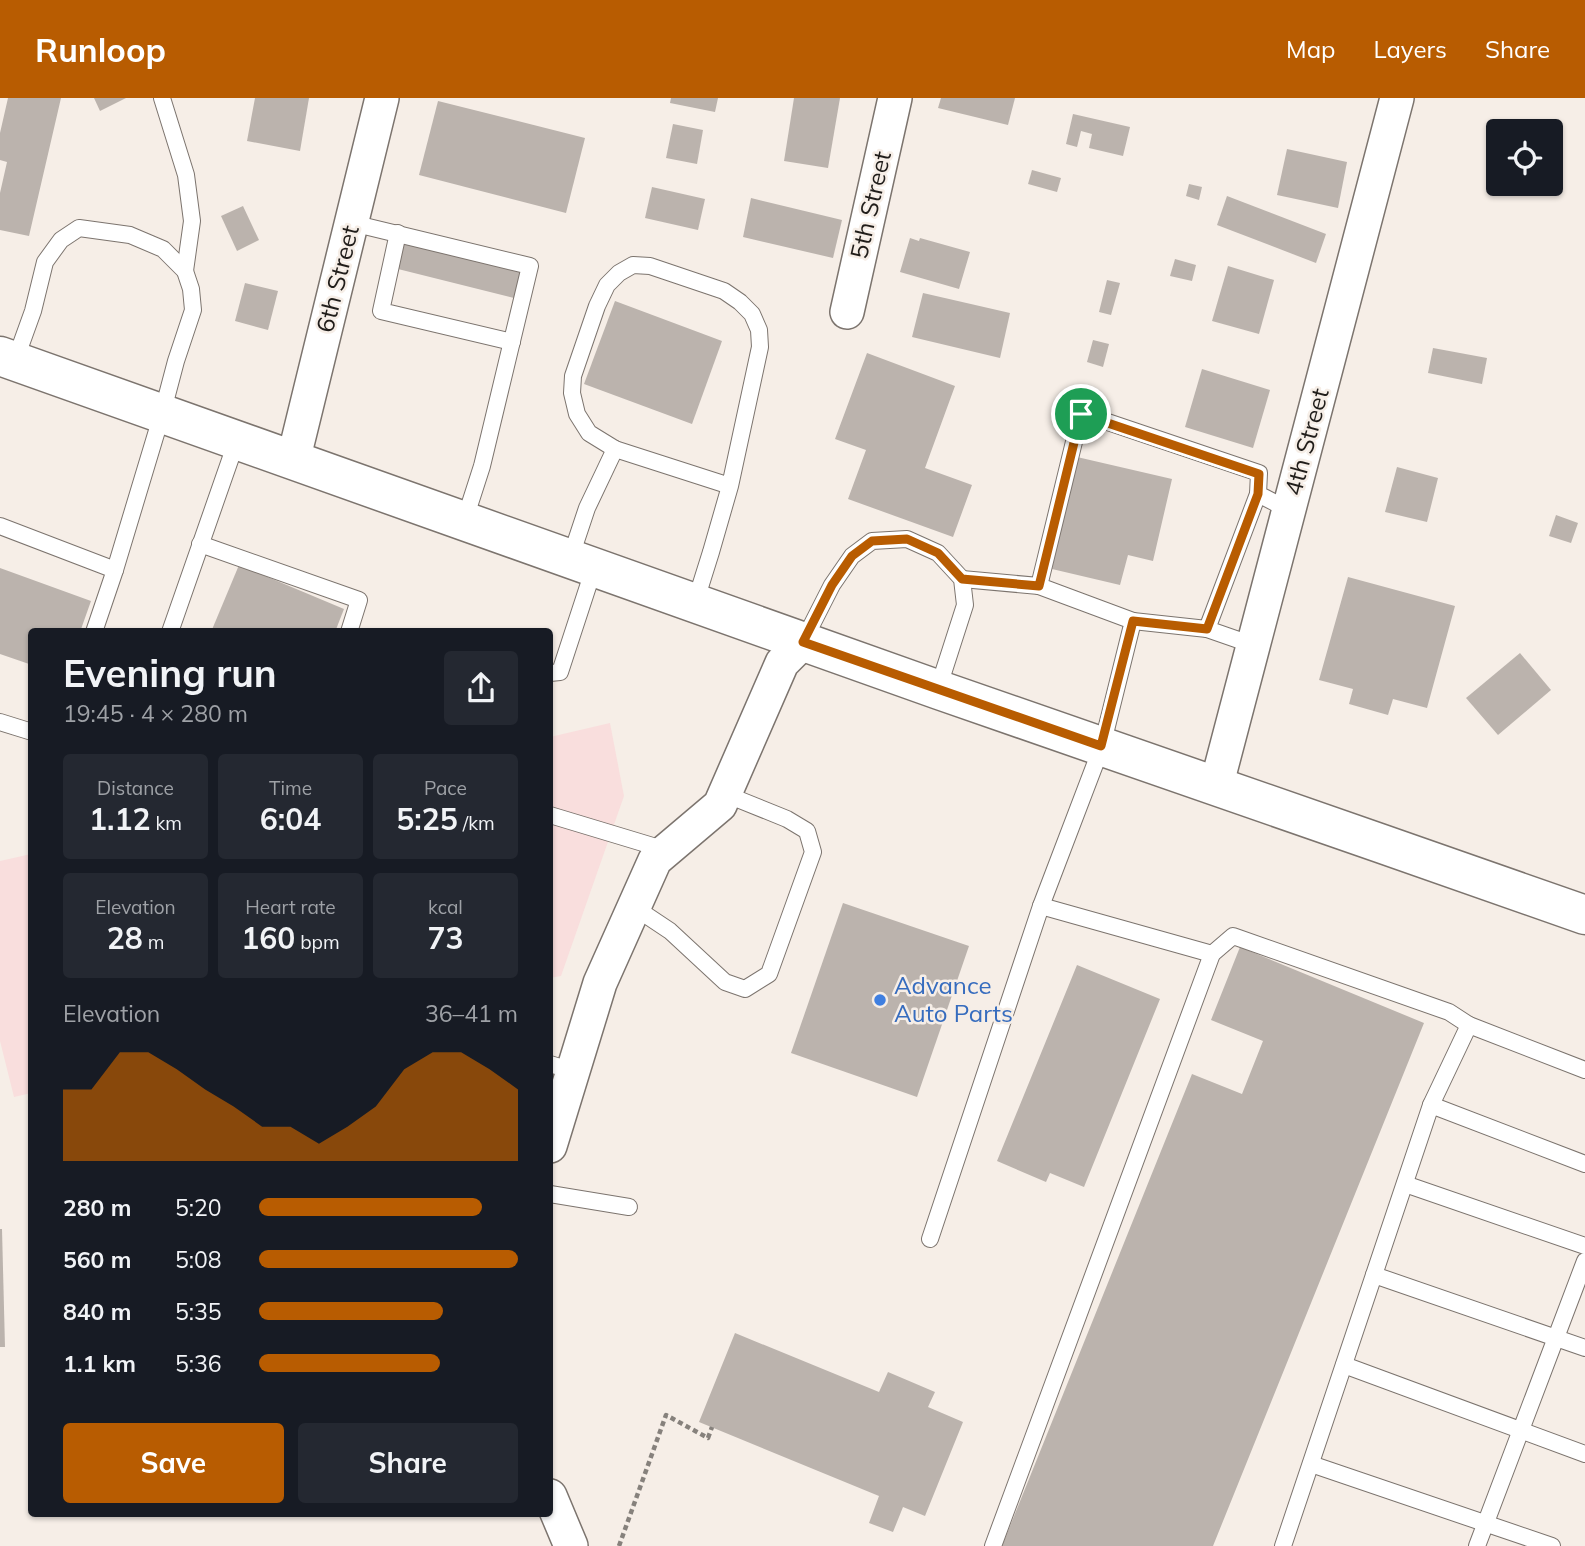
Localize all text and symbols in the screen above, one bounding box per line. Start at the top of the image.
text: Runloop [35,29,166,70]
text: Map [1286,34,1335,64]
text: Layers [1373,34,1447,64]
text: Share [1485,34,1550,64]
map controls [1486,119,1563,196]
button: locate [1486,119,1563,196]
street label: 5th Street [843,148,897,261]
street label: 6th Street [309,222,365,336]
pin [1051,384,1111,444]
street label: 4th Street [1277,385,1335,499]
icon: arrive [1062,395,1100,433]
text: Evening run [63,649,277,697]
button: share [444,651,518,725]
text: 19:45 · 4 × 280 m [63,699,248,728]
text: Distance [97,776,174,800]
text: Time [269,776,312,800]
text: Pace [424,776,467,800]
text: 1.12 [89,800,151,838]
text: 6:04 [260,800,321,838]
text: 5:25 [396,800,458,838]
text: km [151,811,182,835]
text: /km [458,811,495,835]
text: Elevation [95,895,176,919]
text: Heart rate [245,895,336,919]
text: kcal [428,895,463,919]
text: 28 [107,919,143,957]
text: 160 [241,919,295,957]
text: 73 [428,919,464,957]
text: m [143,930,164,954]
text: bpm [295,930,340,954]
place label: Advance Auto Parts [894,970,1013,1028]
marker: Advance Auto Parts [872,992,888,1008]
text: Elevation [63,999,160,1028]
text: 36–41 m [425,999,518,1028]
text: 280 m [63,1193,131,1222]
text: 5:20 [175,1193,222,1222]
text: 560 m [63,1245,131,1274]
text: 5:08 [175,1245,222,1274]
text: 840 m [63,1297,131,1326]
text: 5:35 [175,1297,222,1326]
text: 1.1 km [63,1349,136,1378]
text: 5:36 [175,1349,222,1378]
button: Save [63,1423,284,1503]
button: Share [298,1423,518,1503]

